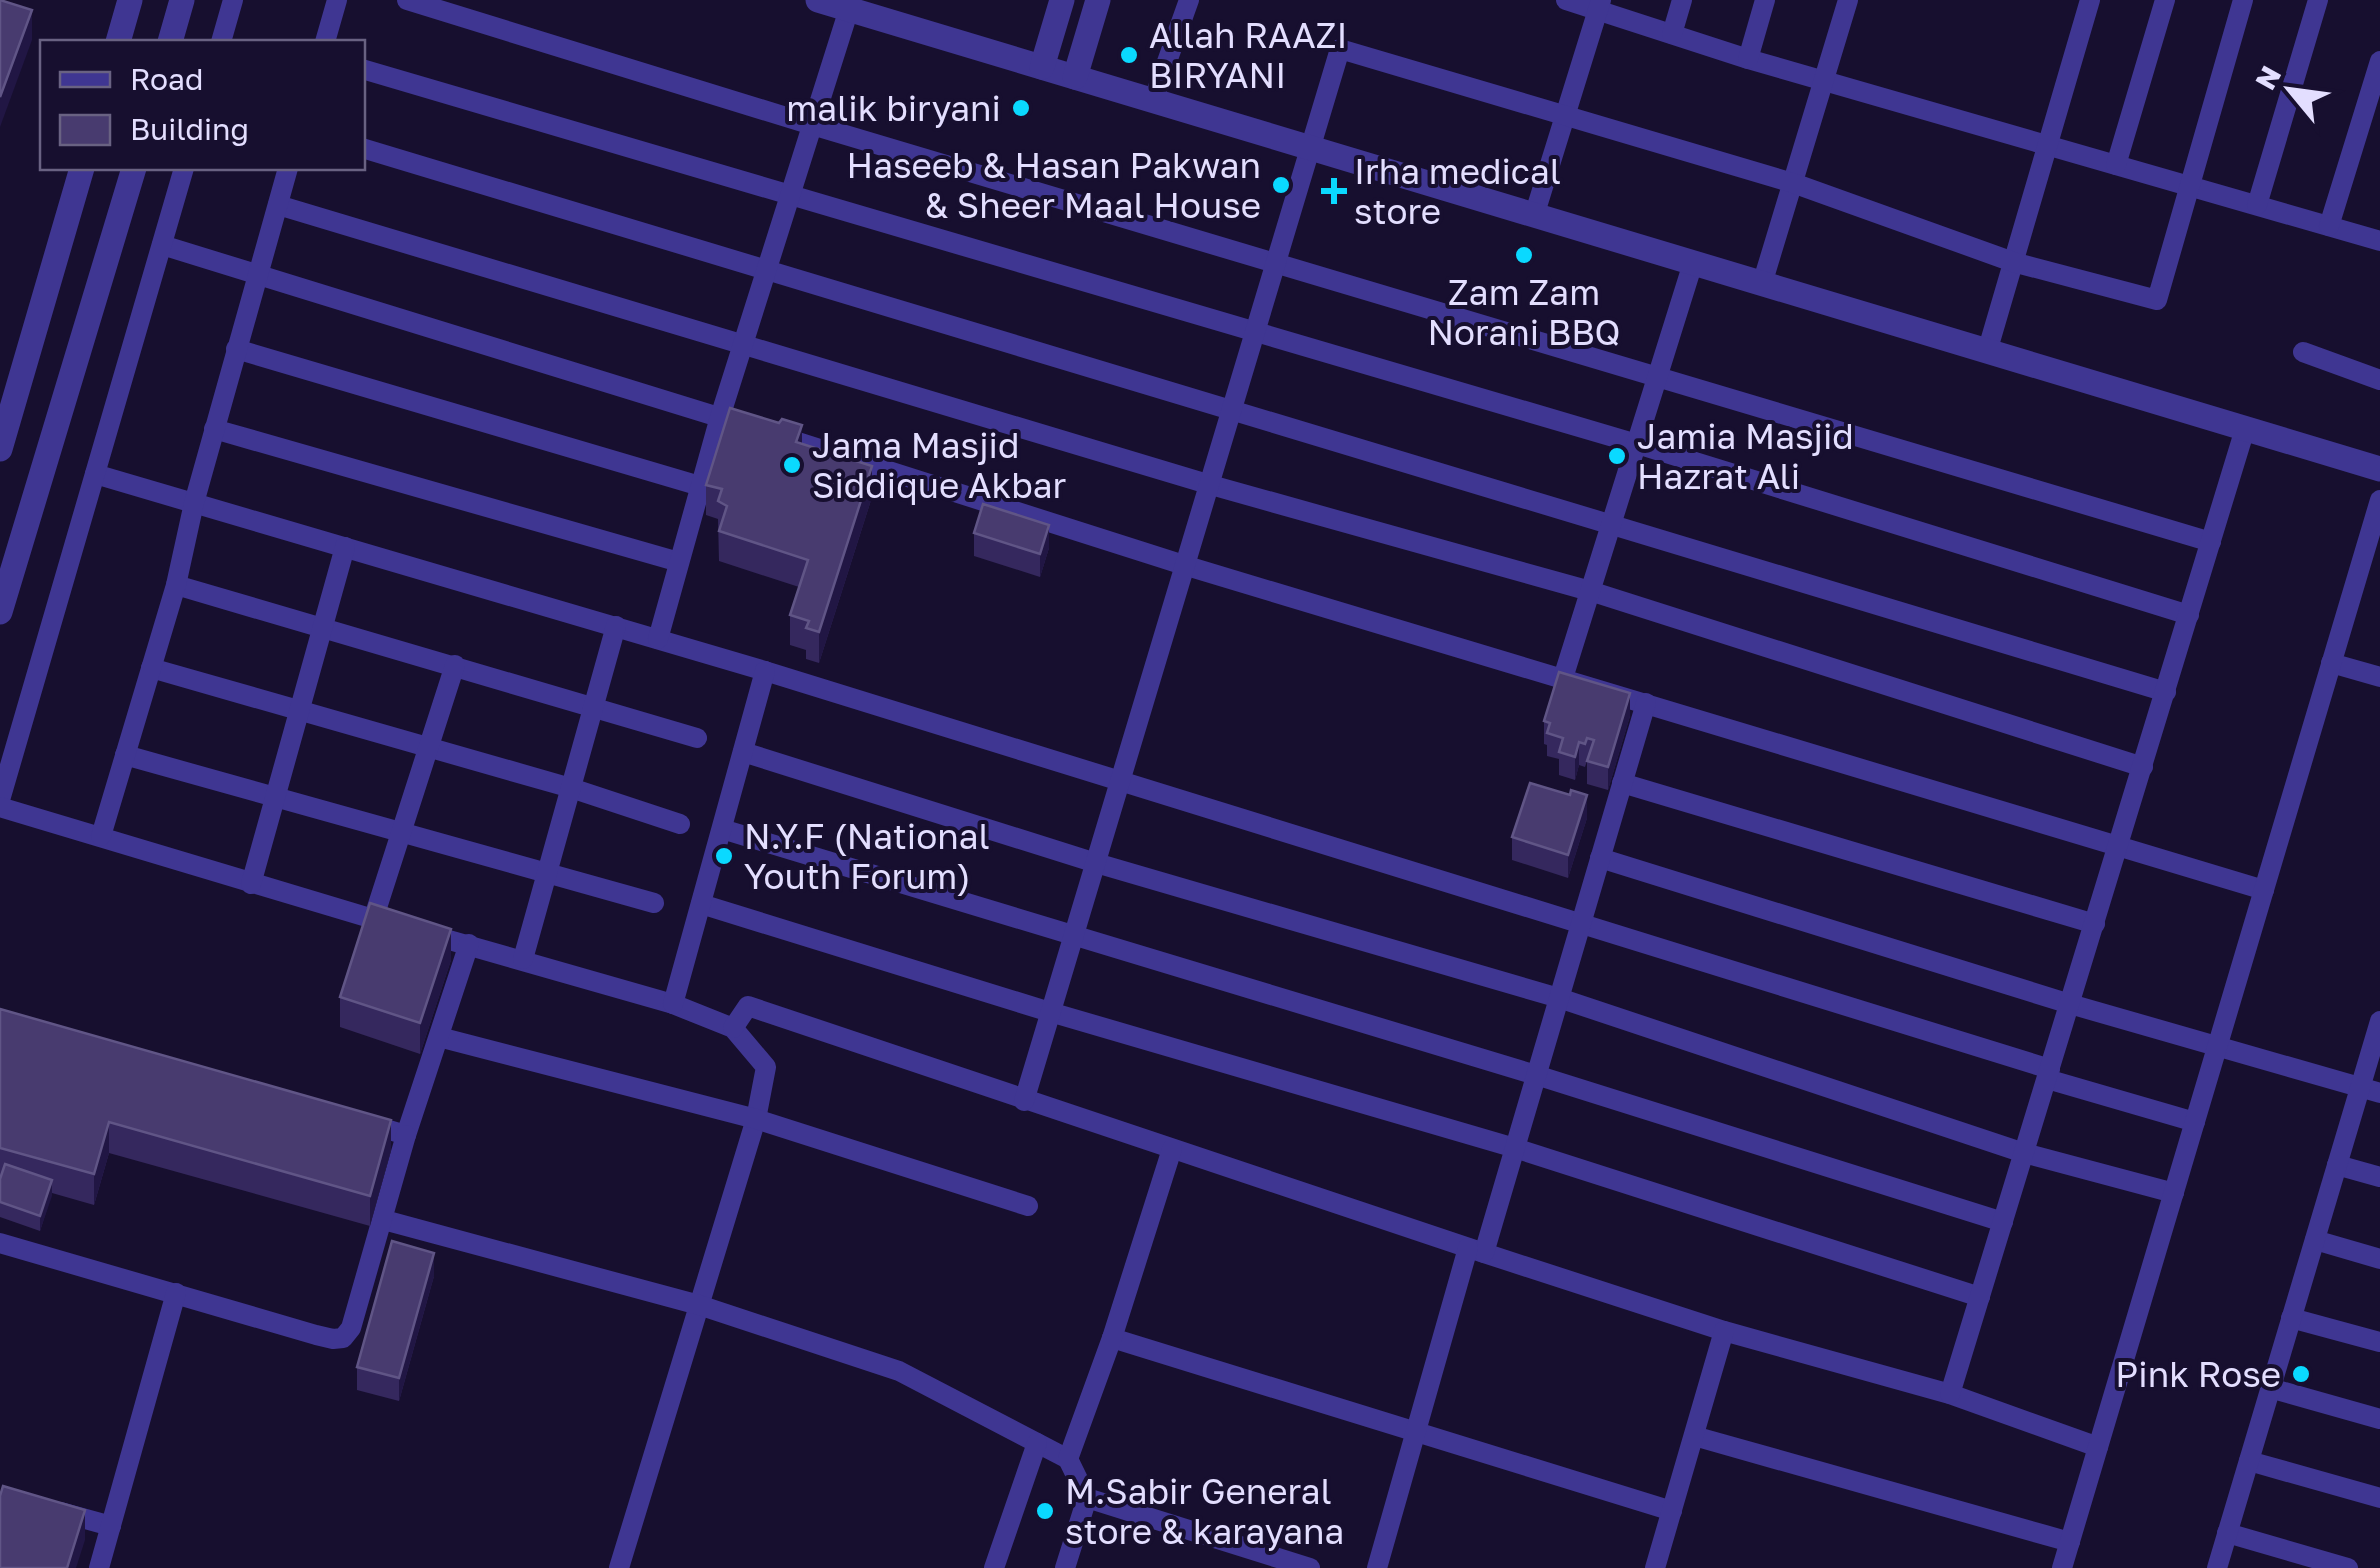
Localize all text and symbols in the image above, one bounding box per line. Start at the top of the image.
place label: Allah RAAZI BIRYANI [1149,14,1348,96]
legend [40,40,365,170]
north arrow [2240,40,2340,140]
marker: Allah RAAZI BIRYANI [1118,44,1140,66]
text: N [2248,60,2287,95]
text: Road [130,61,204,97]
place label: malik biryani [786,87,1001,129]
marker: malik biryani [1010,97,1032,119]
text: Building [130,111,249,147]
place label: Haseeb & Hasan Pakwan & Sheer Maal House [847,144,1261,226]
place label: Irha medical store [1354,150,1561,232]
marker: Haseeb & Hasan Pakwan & Sheer Maal House [1270,174,1292,196]
marker: Irha medical store [1323,180,1345,202]
marker: Zam Zam Norani BBQ [1513,244,1535,266]
place label: Zam Zam Norani BBQ [1428,271,1620,353]
place label: Jamia Masjid Hazrat Ali [1637,415,1854,497]
place label: Jama Masjid Siddique Akbar [812,424,1066,506]
marker: Jamia Masjid Hazrat Ali [1606,445,1628,467]
marker: Jama Masjid Siddique Akbar [781,454,803,476]
place label: N.Y.F (National Youth Forum) [744,815,990,897]
marker: N.Y.F (National Youth Forum) [713,845,735,867]
place label: Pink Rose [2115,1353,2281,1395]
marker: Pink Rose [2290,1363,2312,1385]
place label: M.Sabir General store & karayana [1065,1470,1344,1552]
marker: M.Sabir General store & karayana [1034,1500,1056,1522]

